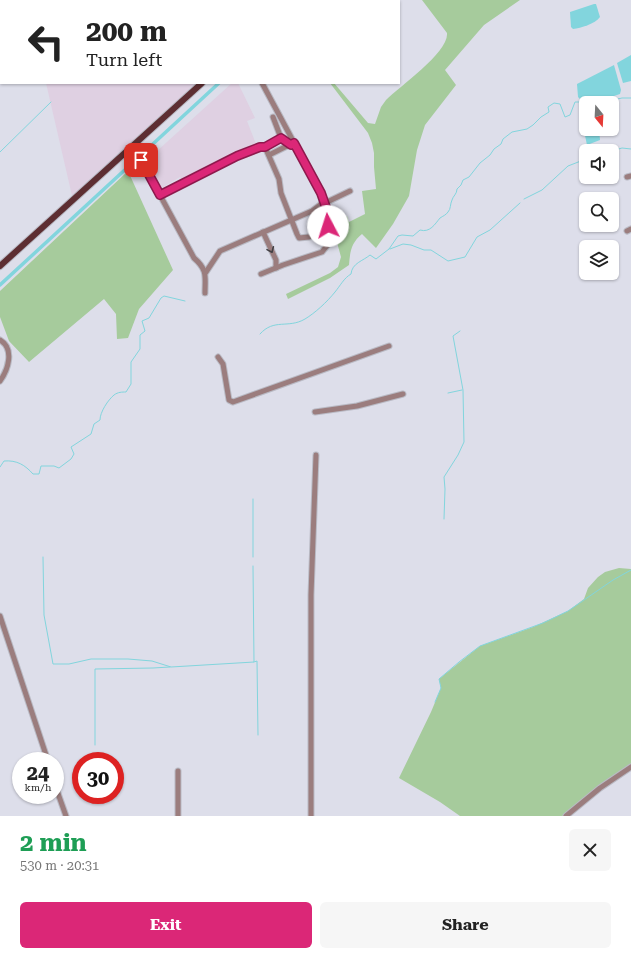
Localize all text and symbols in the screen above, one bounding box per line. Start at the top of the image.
text: 200 m [86,15,167,48]
icon: left [20,16,72,68]
text: Turn left [86,49,162,70]
north arrow [579,96,619,136]
map controls [579,96,619,280]
pin [124,143,158,177]
button: sound [579,144,619,184]
icon: arrive [130,149,152,171]
button: search [579,192,619,232]
position arrow [307,205,349,247]
button: layers [579,240,619,280]
one-way arrow [266,245,274,253]
speed limit sign: 30 [72,752,124,804]
text: 24 [27,761,49,785]
text: km/h [25,782,51,793]
text: 2 min [20,829,87,857]
button: close [569,829,611,871]
text: 530 m · 20:31 [20,858,99,873]
button: Exit [20,902,312,948]
button: Share [320,902,611,948]

